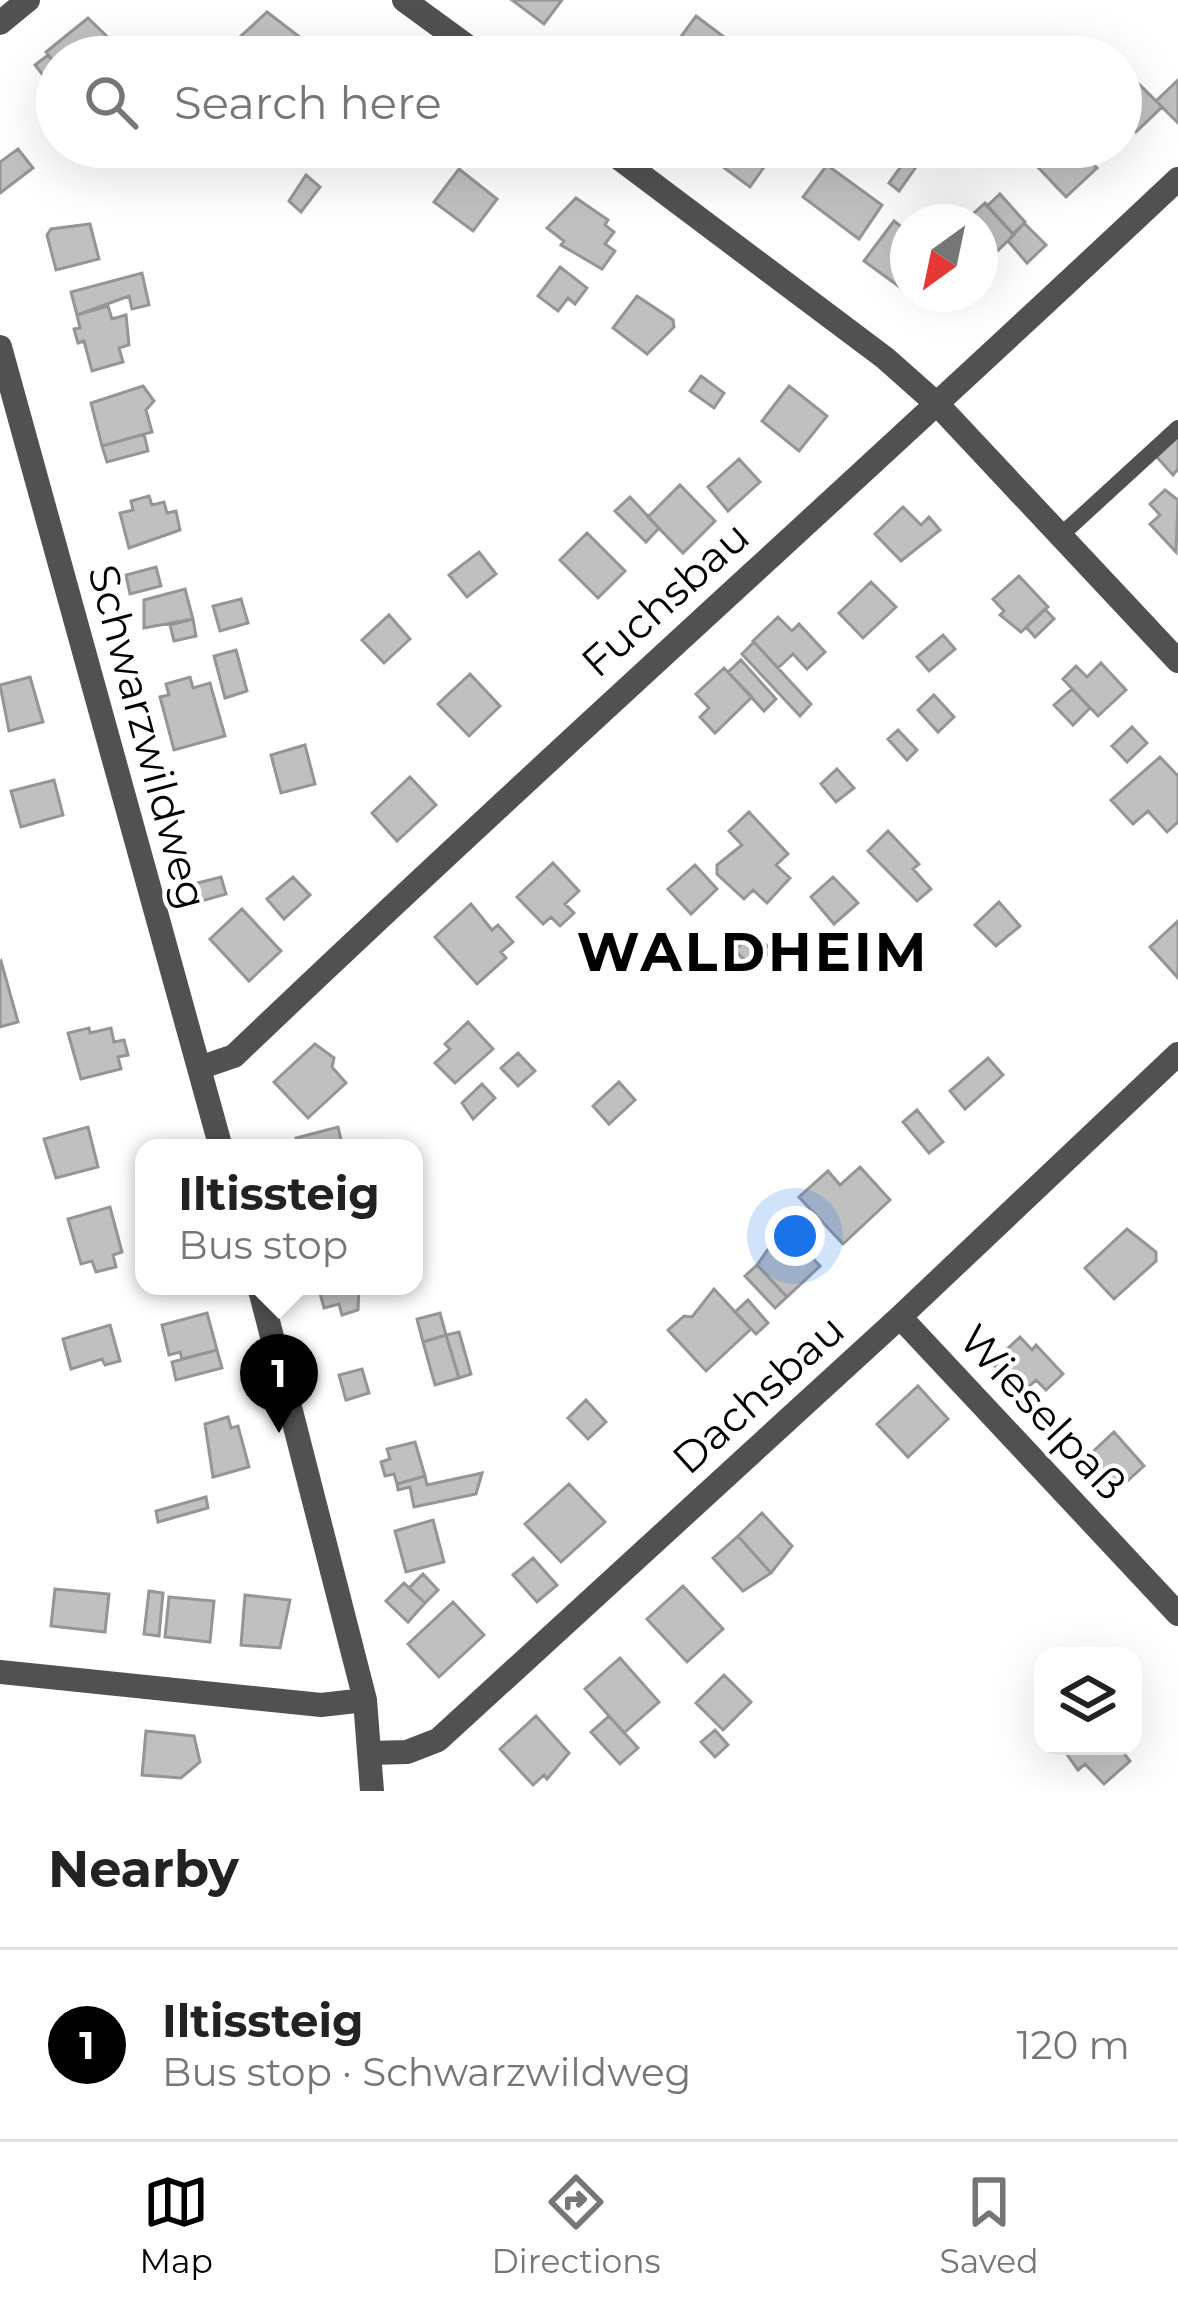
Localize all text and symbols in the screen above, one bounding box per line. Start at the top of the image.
search box [36,36,1142,168]
icon: search [78,69,144,135]
text: Search here [174,75,442,130]
north arrow [890,204,998,312]
street label: Fuchsbau [570,510,760,688]
street label: Schwarzwildweg [77,559,219,915]
district label: WALDHEIM [577,919,929,985]
popup [135,1139,423,1295]
text: Iltissteig [178,1166,380,1221]
your location [765,1206,825,1266]
text: Bus stop [178,1221,348,1269]
street label: Dachsbau [661,1303,855,1485]
street label: Wieselpaß [949,1313,1137,1511]
pin: 1 [240,1334,318,1433]
map controls [1034,1647,1142,1755]
button: layers [1034,1647,1142,1755]
text: Nearby [48,1838,239,1900]
text: Iltissteig [162,1993,363,2048]
text: 1 [79,2021,95,2069]
text: 120 m [1016,2021,1130,2069]
text: Bus stop · Schwarzwildweg [162,2048,691,2096]
tab: Map [139,2169,213,2281]
tab: Directions [492,2169,661,2281]
tab: Saved [939,2169,1039,2281]

